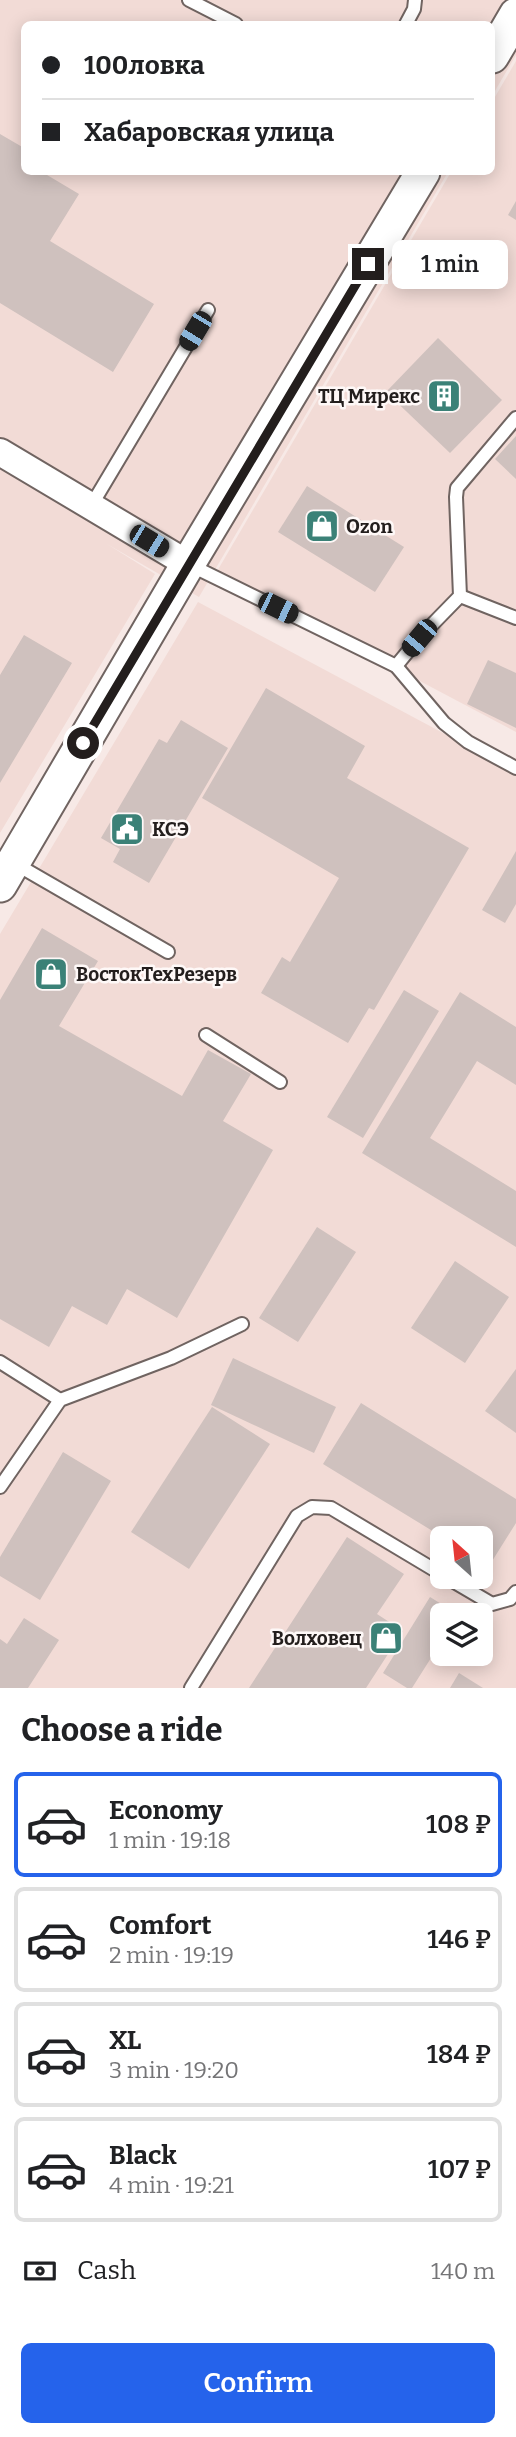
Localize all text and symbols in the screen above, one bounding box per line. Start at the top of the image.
text: 100ловка [84,50,205,81]
text: Хабаровская улица [84,117,334,148]
callout: 1 min [392,240,508,288]
route end [352,248,384,280]
text: 1 min [421,250,479,278]
car [176,308,215,354]
building icon: ТЦ Мирекс [425,377,463,415]
place label: ТЦ Мирекс [318,385,420,408]
shop icon: Ozon [303,507,341,545]
place label: Ozon [346,515,393,538]
car [126,521,173,561]
car [255,589,302,627]
car [398,615,441,661]
route start [67,727,99,759]
public building icon: КСЭ [108,810,146,848]
place label: КСЭ [152,818,189,841]
shop icon: ВостокТехРезерв [32,955,70,993]
place label: ВостокТехРезерв [76,963,237,986]
north arrow [430,1526,494,1589]
map controls [430,1526,493,1666]
button: layers [430,1603,493,1666]
shop icon: Волховец [367,1619,405,1657]
place label: Волховец [272,1627,362,1650]
text: Choose a ride [21,1711,222,1749]
icon: car [25,1793,88,1856]
text: Economy [109,1795,223,1826]
text: 108 ₽ [426,1809,491,1840]
text: 1 min · 19:18 [109,1826,231,1854]
icon: car [25,1908,88,1971]
text: Comfort [109,1910,212,1941]
text: 146 ₽ [427,1924,491,1955]
text: 2 min · 19:19 [109,1941,234,1969]
icon: car [25,2023,88,2086]
text: XL [109,2025,141,2056]
text: 184 ₽ [427,2039,491,2070]
text: 3 min · 19:20 [109,2056,239,2084]
icon: car [25,2138,88,2201]
text: Black [109,2140,177,2171]
text: 107 ₽ [428,2154,491,2185]
text: 4 min · 19:21 [109,2171,234,2199]
icon: cash [21,2252,59,2290]
text: Cash [77,2255,136,2286]
text: 140 m [431,2257,495,2285]
button: Confirm [21,2343,495,2423]

